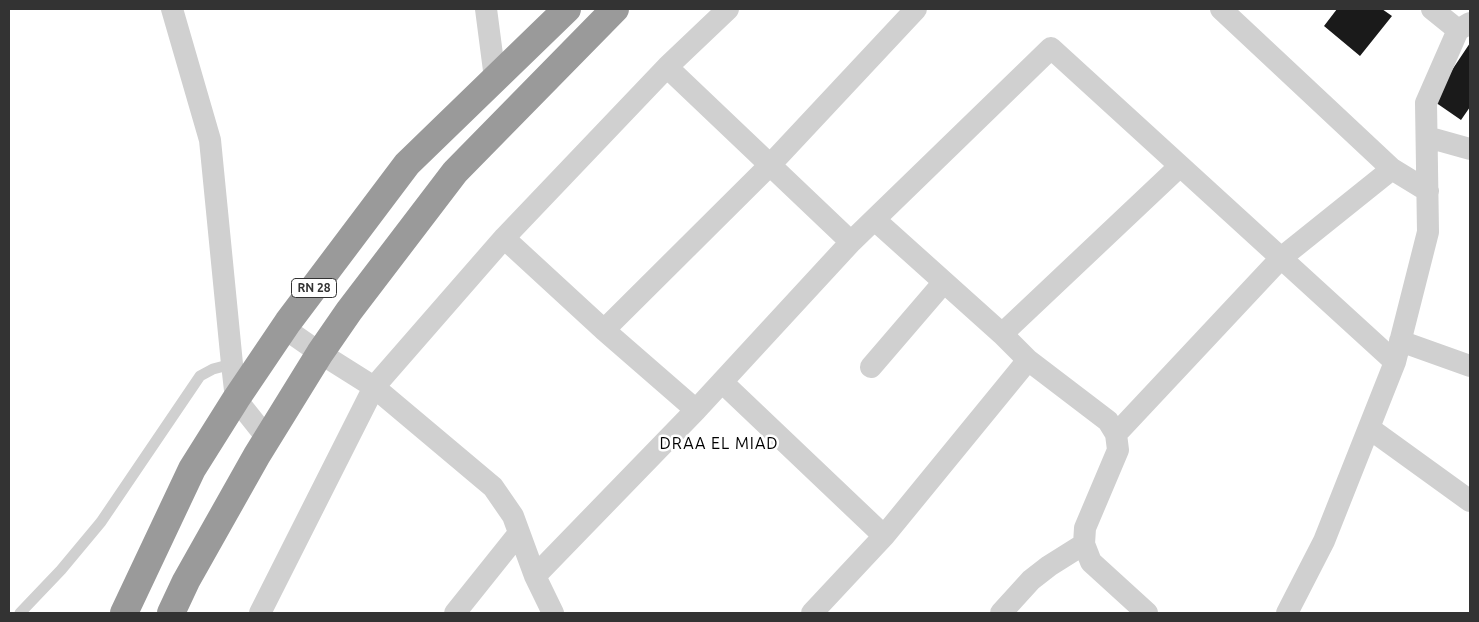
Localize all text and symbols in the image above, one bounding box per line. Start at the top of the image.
road number: RN 28 [292,278,336,298]
district label: DRAA EL MIAD [658,434,780,454]

